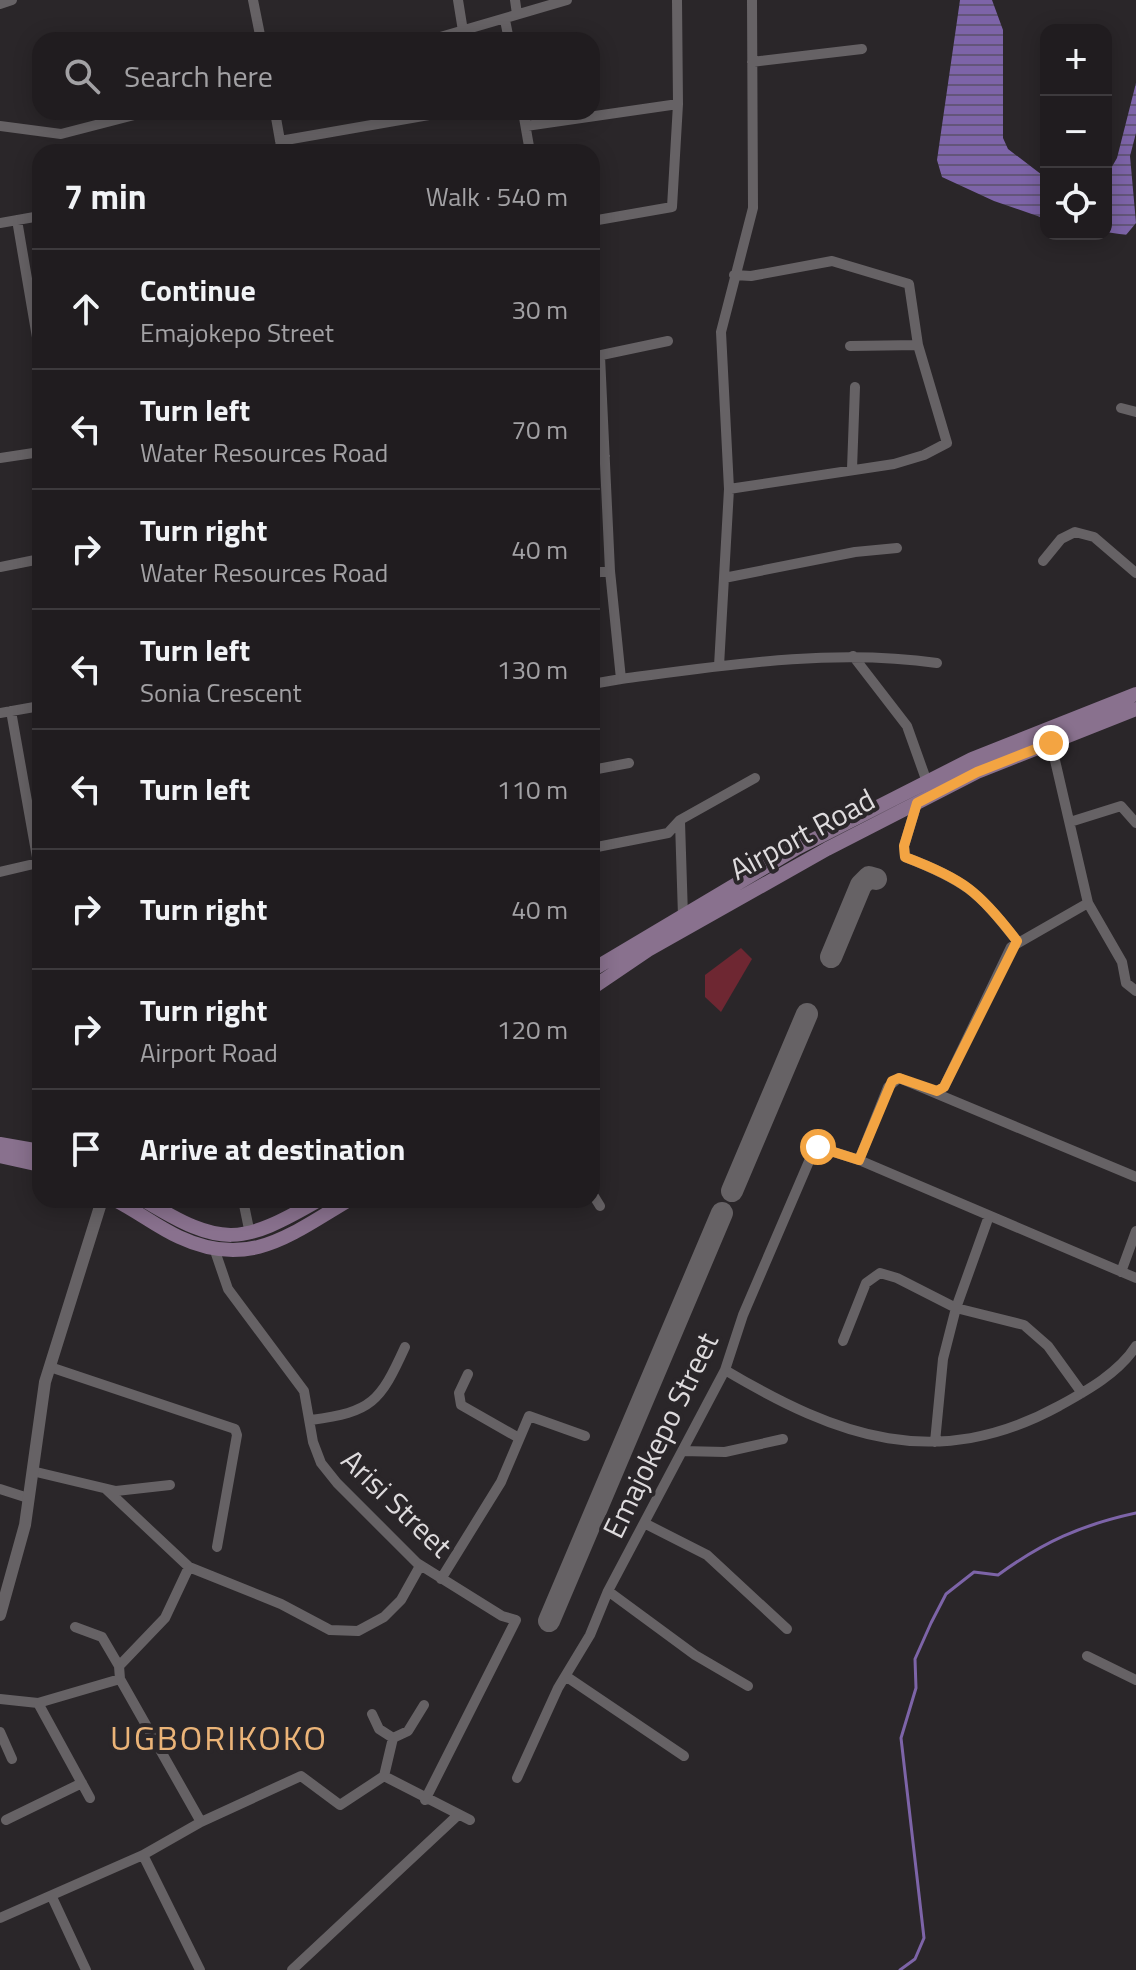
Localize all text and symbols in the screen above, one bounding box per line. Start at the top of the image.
map controls [1040,24,1112,240]
button: + [1040,24,1112,96]
search box [32,32,600,120]
text: Search here [124,53,273,99]
icon: search [60,54,104,98]
button: − [1040,96,1112,168]
button: locate [1040,168,1112,240]
text: 7 min [64,170,147,222]
text: Walk · 540 m [426,177,568,216]
text: Continue [140,267,256,313]
icon: ahead [64,287,108,331]
text: 30 m [511,290,568,329]
text: Emajokepo Street [140,313,334,352]
text: Turn left [140,387,250,433]
icon: left [64,407,108,451]
text: 70 m [511,410,568,449]
text: Water Resources Road [140,433,388,472]
text: Turn right [140,507,268,553]
icon: right [64,527,108,571]
text: 40 m [511,530,568,569]
text: Water Resources Road [140,553,388,592]
text: Turn left [140,627,250,673]
icon: left [64,647,108,691]
text: 130 m [497,650,568,689]
text: Sonia Crescent [140,673,302,712]
route end [1033,725,1069,761]
text: Turn left [140,766,250,812]
icon: left [64,767,108,811]
text: 110 m [497,770,568,809]
street label: Airport Road [721,776,883,892]
text: Turn right [140,886,268,932]
icon: right [64,887,108,931]
text: 40 m [511,890,568,929]
text: Turn right [140,987,268,1033]
icon: right [64,1007,108,1051]
text: 120 m [497,1010,568,1049]
text: Airport Road [140,1033,278,1072]
text: Arrive at destination [140,1126,405,1172]
icon: arrive [64,1127,108,1171]
route start [800,1129,836,1165]
street label: Emajokepo Street [590,1324,730,1546]
street label: Arisi Street [331,1438,463,1568]
district label: UGBORIKOKO [110,1711,328,1763]

